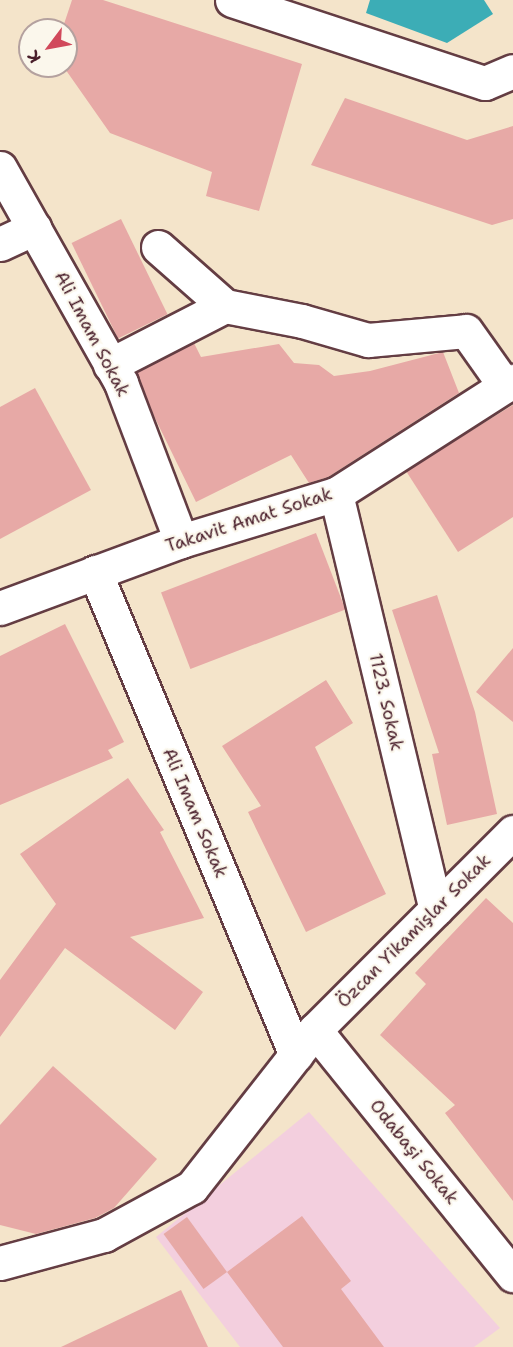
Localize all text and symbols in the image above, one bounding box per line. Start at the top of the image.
north arrow [18,18,78,78]
text: K [22,47,46,67]
street label: Ali Imam Sokak [50,267,134,401]
street label: Takavit Amat Sokak [163,483,335,557]
street label: 1123. Sokak [364,651,408,753]
street label: Ali Imam Sokak [158,745,232,881]
street label: Özcan Yikamişlar Sokak [333,850,495,1012]
street label: Odabaşi Sokak [365,1095,463,1209]

